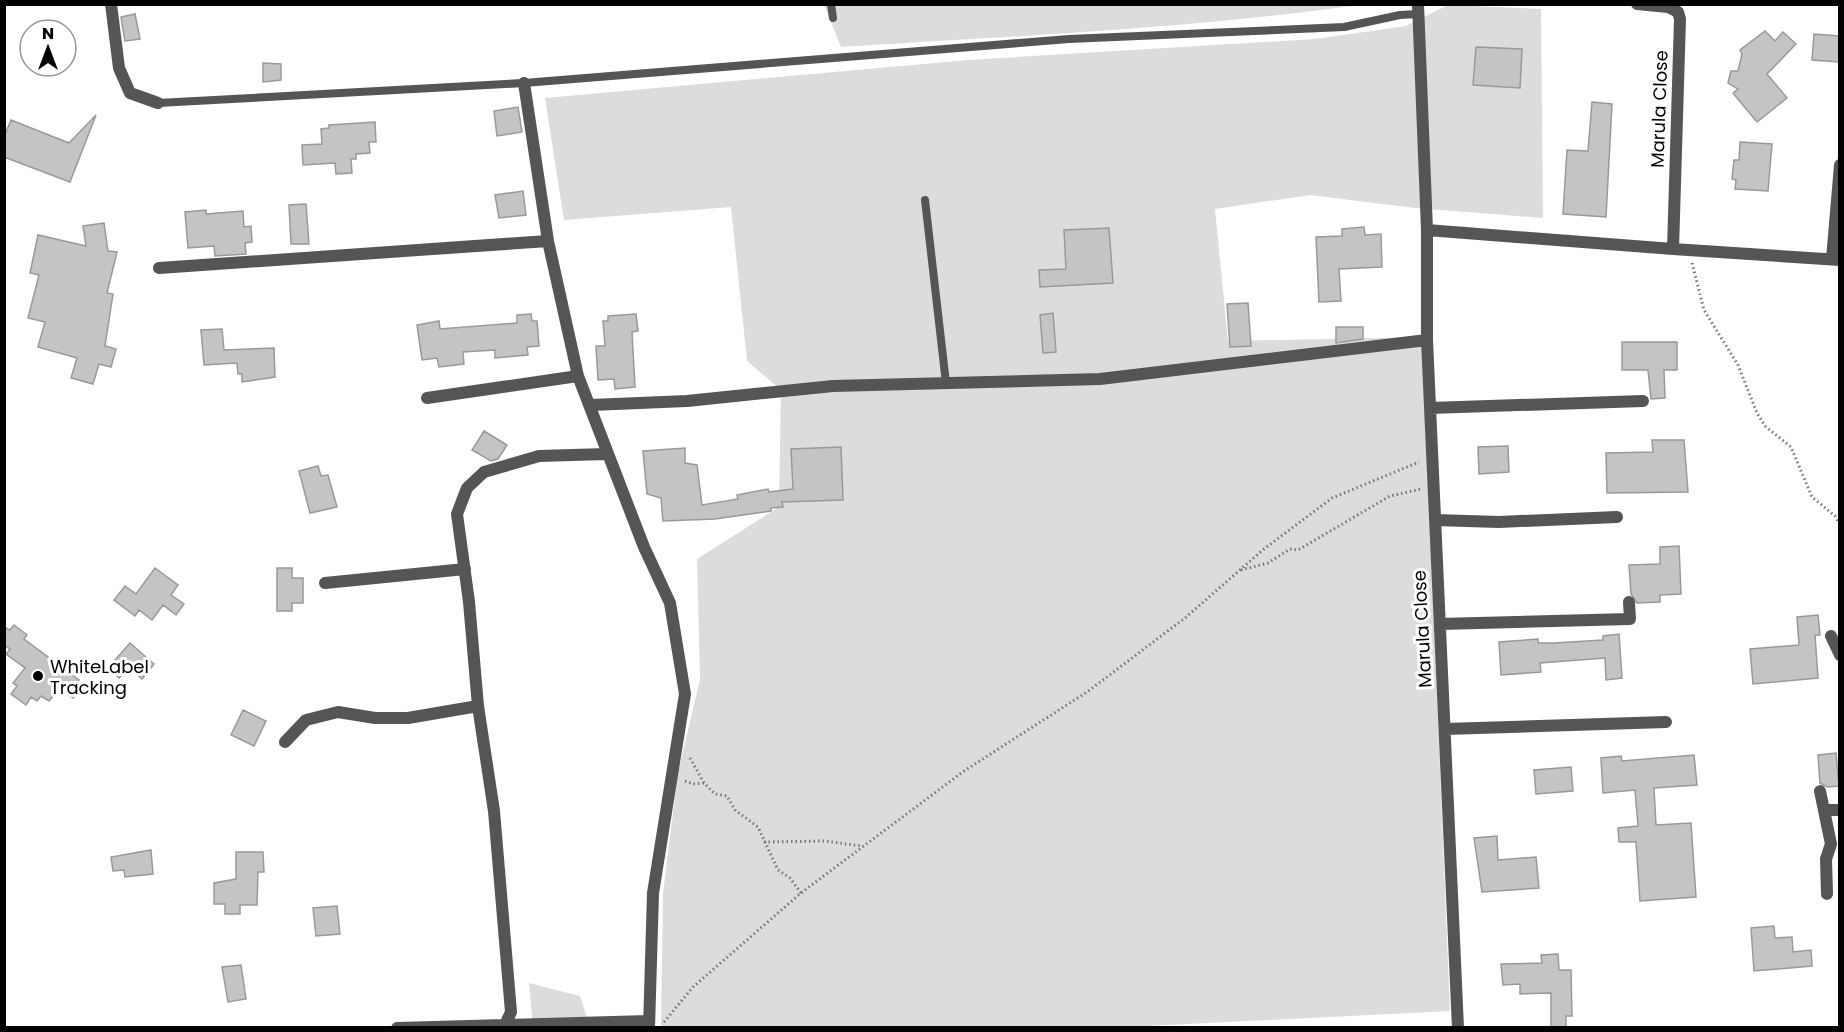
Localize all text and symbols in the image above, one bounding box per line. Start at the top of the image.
north arrow [18,18,78,78]
text: N [42,22,54,45]
street label: Marula Close [1644,50,1674,168]
street label: Marula Close [1406,570,1438,688]
place label: WhiteLabel Tracking [50,654,149,700]
marker: WhiteLabel Tracking [31,669,45,683]

